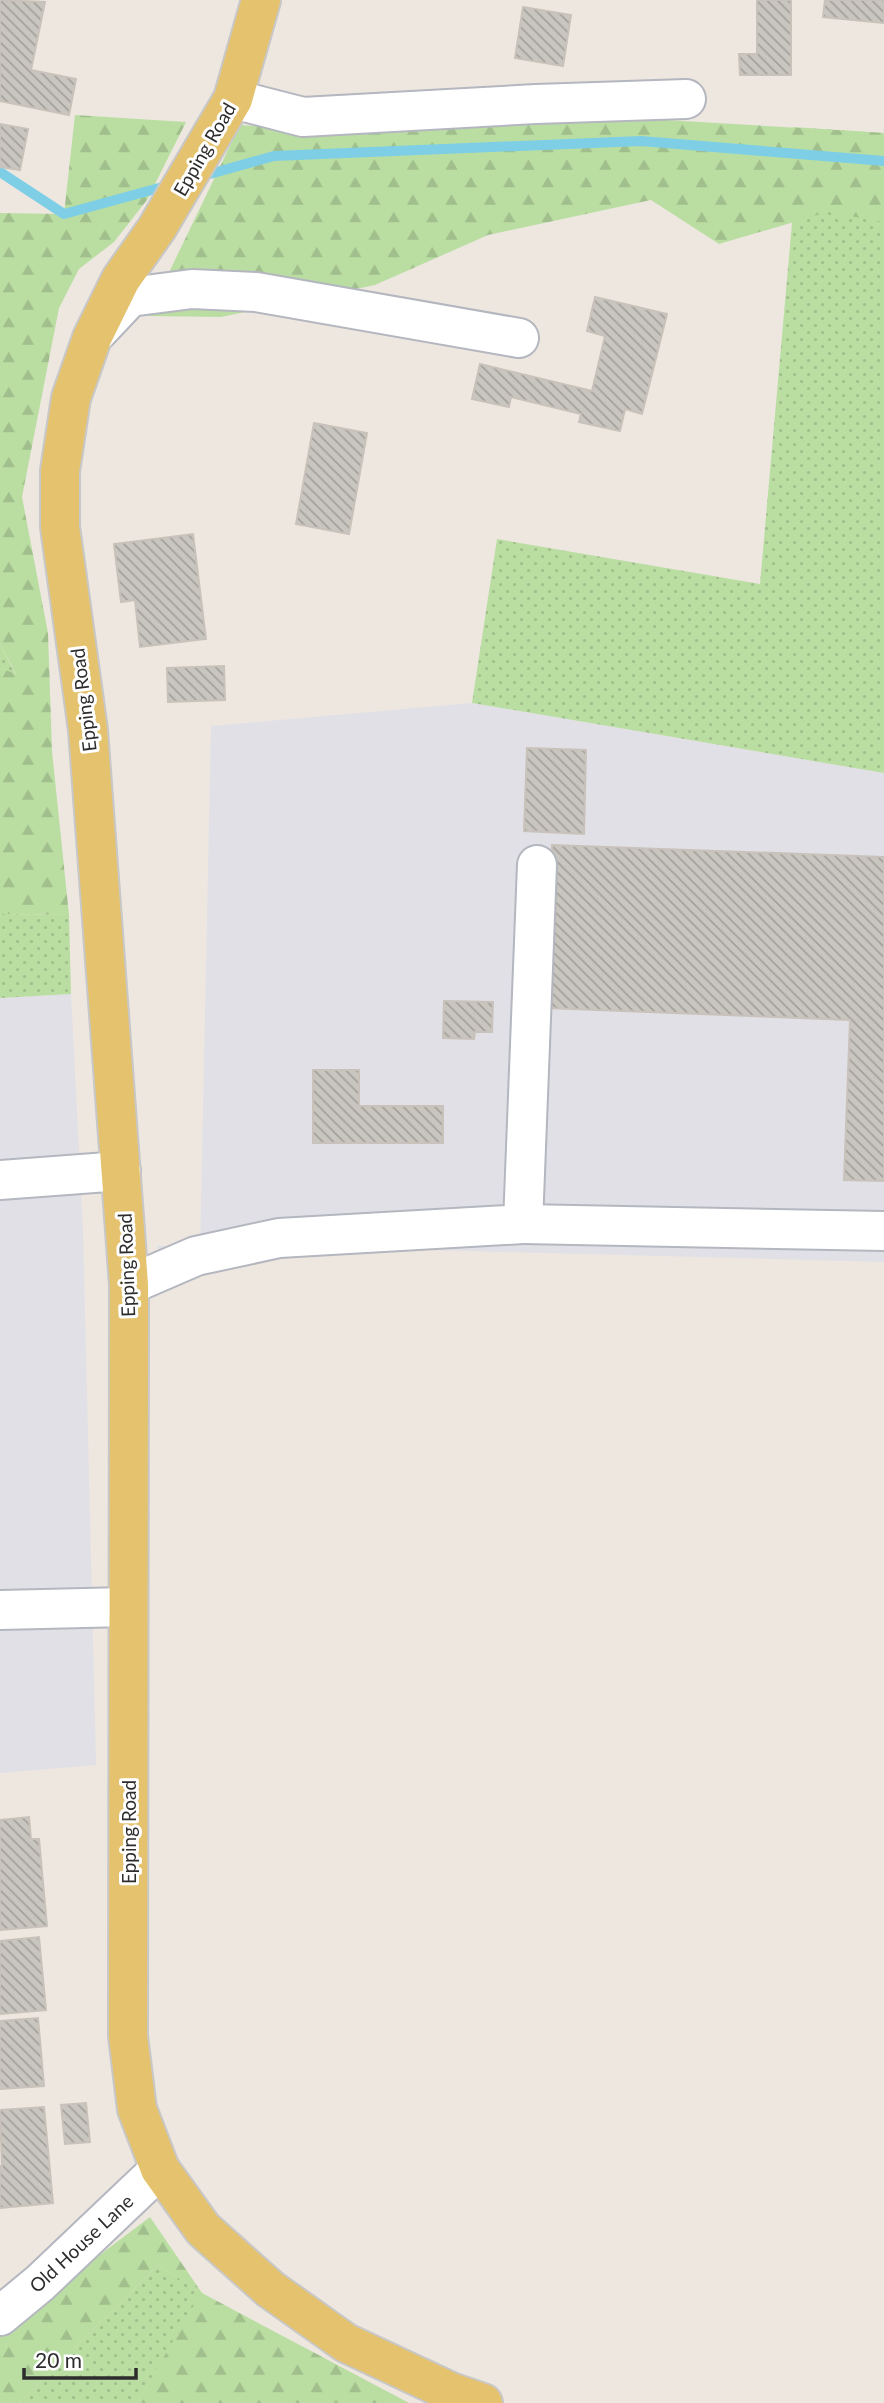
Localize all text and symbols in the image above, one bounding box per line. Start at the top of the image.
street label: Epping Road [168,98,240,200]
street label: Epping Road [65,647,101,753]
street label: Epping Road [113,1213,139,1317]
street label: Epping Road [117,1780,140,1884]
street label: Old House Lane [24,2189,138,2297]
scale bar [24,2336,136,2380]
text: 20 m [35,2347,82,2372]

